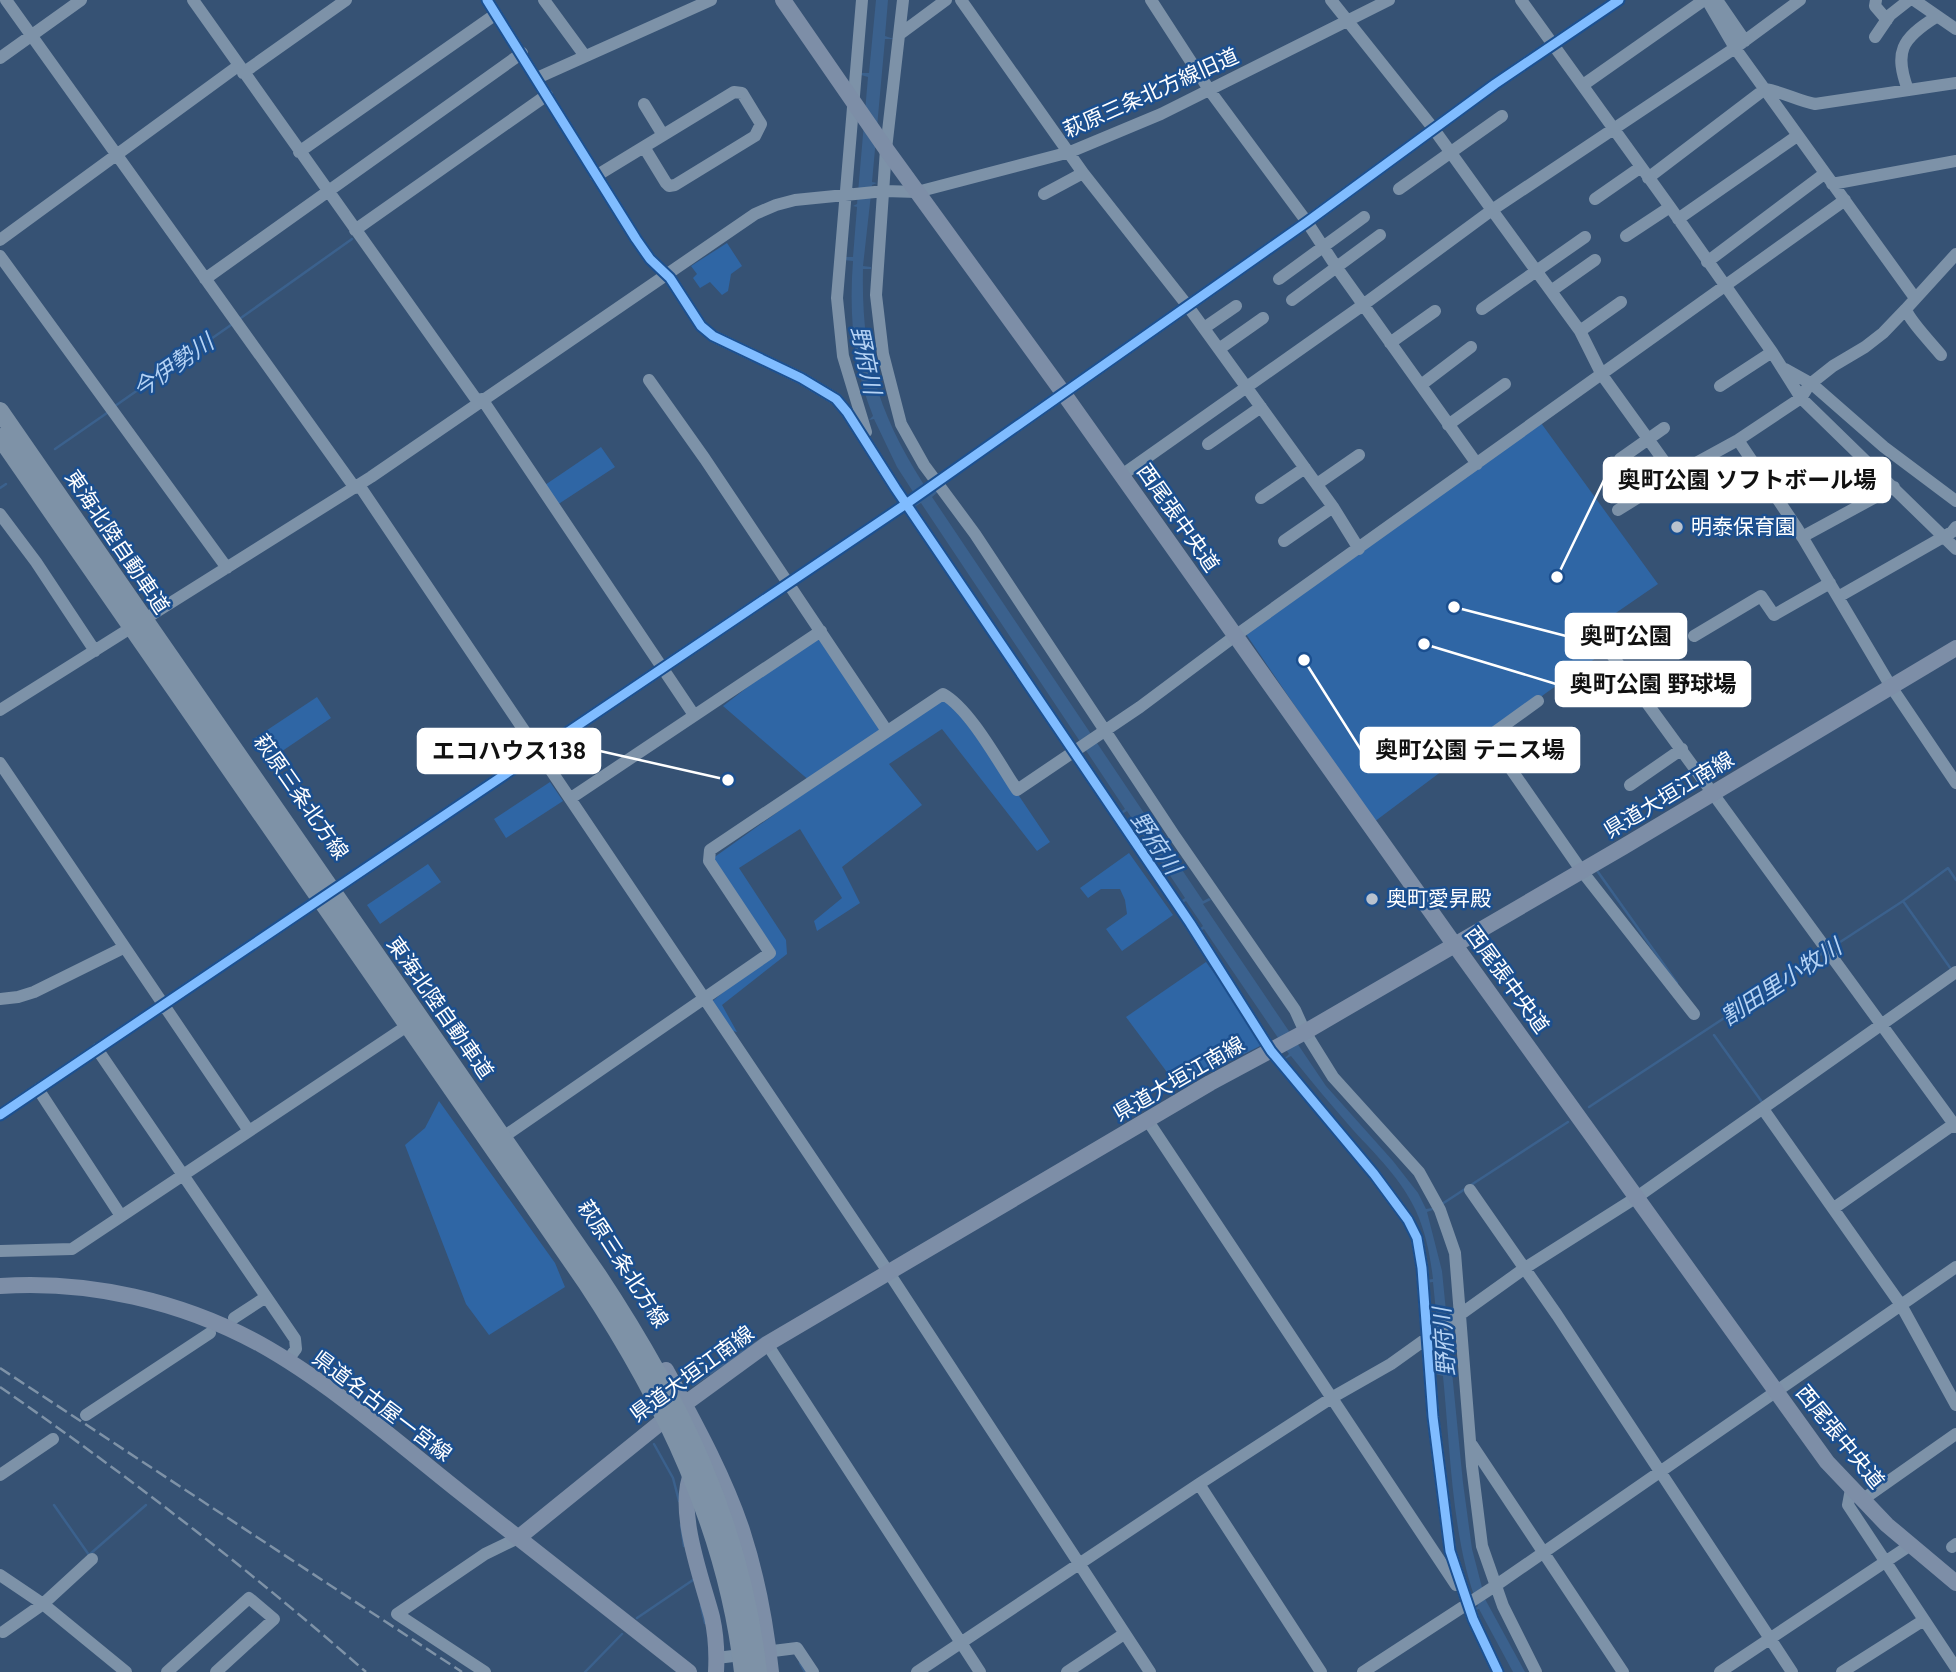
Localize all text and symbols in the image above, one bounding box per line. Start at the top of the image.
street label: 萩原三条北方線旧道 [1059,43,1242,141]
water label: 野府川 [847,324,887,399]
water label: 今伊勢川 [128,327,220,402]
callout: 奥町公園 ソフトボール場 [1604,458,1890,502]
street label: 西尾張中央道 [1133,459,1225,576]
street label: 東海北陸自動車道 [61,465,175,618]
text: 奥町公園 ソフトボール場 [1618,467,1876,492]
place label: 明泰保育園 [1691,514,1796,538]
marker: 明泰保育園 [1669,519,1685,535]
callout: 奥町公園 [1566,614,1686,658]
text: 奥町公園 [1580,623,1672,648]
callout: 奥町公園 野球場 [1556,662,1750,706]
text: 奥町公園 野球場 [1570,671,1736,696]
callout: 奥町公園 テニス場 [1361,728,1579,772]
street label: 萩原三条北方線 [250,729,354,864]
callout: エコハウス138 [418,729,600,773]
text: 奥町公園 テニス場 [1375,737,1565,762]
text: エコハウス138 [432,738,586,763]
street label: 県道大垣江南線 [1599,746,1738,842]
water label: 野府川 [1127,807,1188,881]
place label: 奥町愛昇殿 [1386,886,1491,910]
marker: 奥町愛昇殿 [1364,891,1380,907]
street label: 西尾張中央道 [1461,921,1555,1037]
street label: 東海北陸自動車道 [383,932,499,1083]
water label: 割田里小牧川 [1716,932,1848,1030]
street label: 県道大垣江南線 [1109,1031,1248,1125]
street label: 萩原三条北方線 [574,1195,674,1332]
water label: 野府川 [1428,1304,1458,1377]
street label: 県道大垣江南線 [625,1320,758,1426]
street label: 県道名古屋一宮線 [308,1345,457,1465]
street label: 西尾張中央道 [1792,1380,1890,1493]

